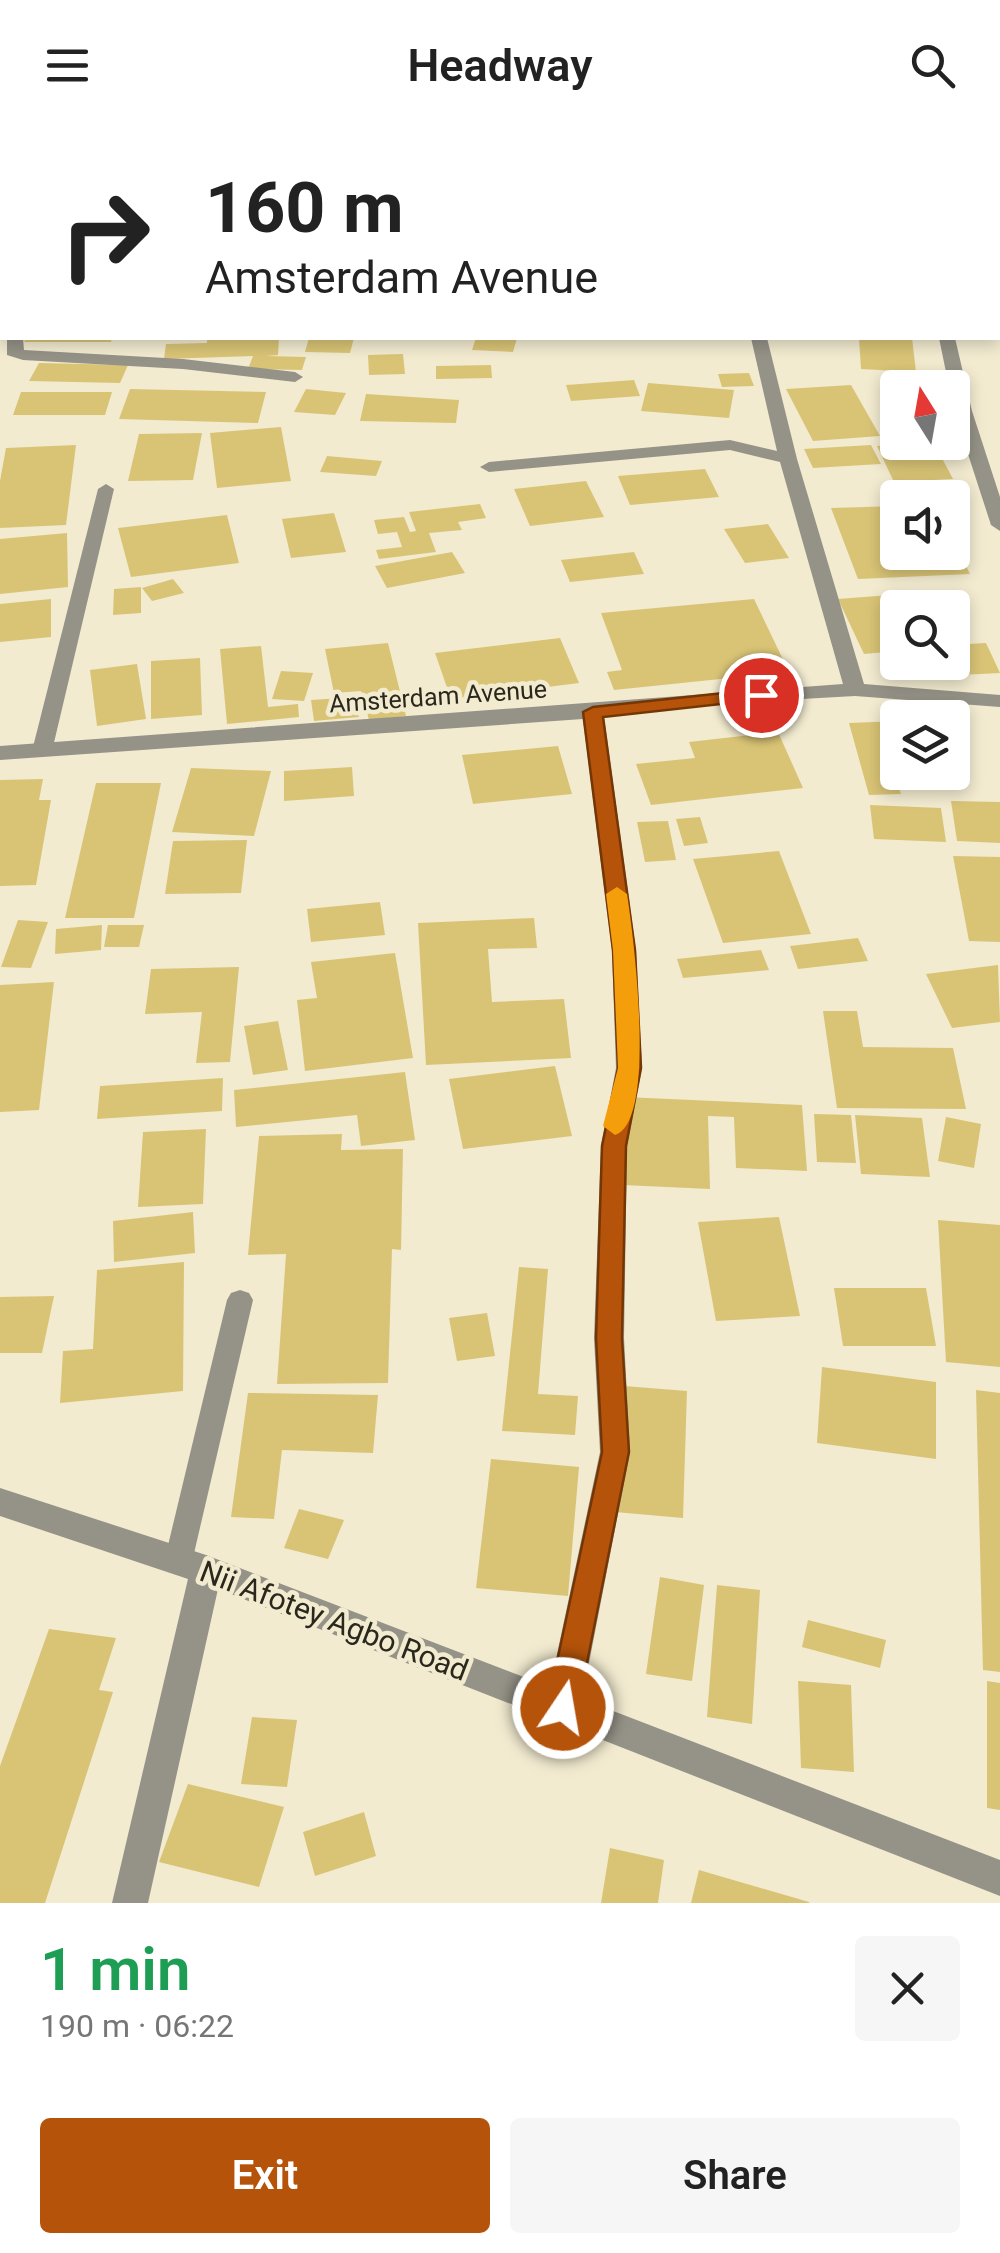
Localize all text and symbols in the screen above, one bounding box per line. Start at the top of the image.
icon: menu [40,38,95,93]
icon: search [905,38,960,93]
text: Headway [408,39,593,92]
text: 160 m [205,167,404,249]
icon: right [40,170,170,300]
text: Amsterdam Avenue [205,251,598,304]
north arrow [880,370,970,460]
map controls [880,370,970,790]
button: sound [880,480,970,570]
button: search [880,590,970,680]
pin [719,653,804,738]
icon: arrive [734,668,789,723]
street label: Amsterdam Avenue [328,674,548,719]
button: layers [880,700,970,790]
street label: Nii Afotey Agbo Road [195,1553,473,1688]
position arrow [511,1656,615,1760]
text: 1 min [40,1934,190,2005]
button: close [855,1936,960,2041]
text: 190 m · 06:22 [40,2007,234,2045]
button: Exit [40,2118,490,2233]
button: Share [510,2118,960,2233]

